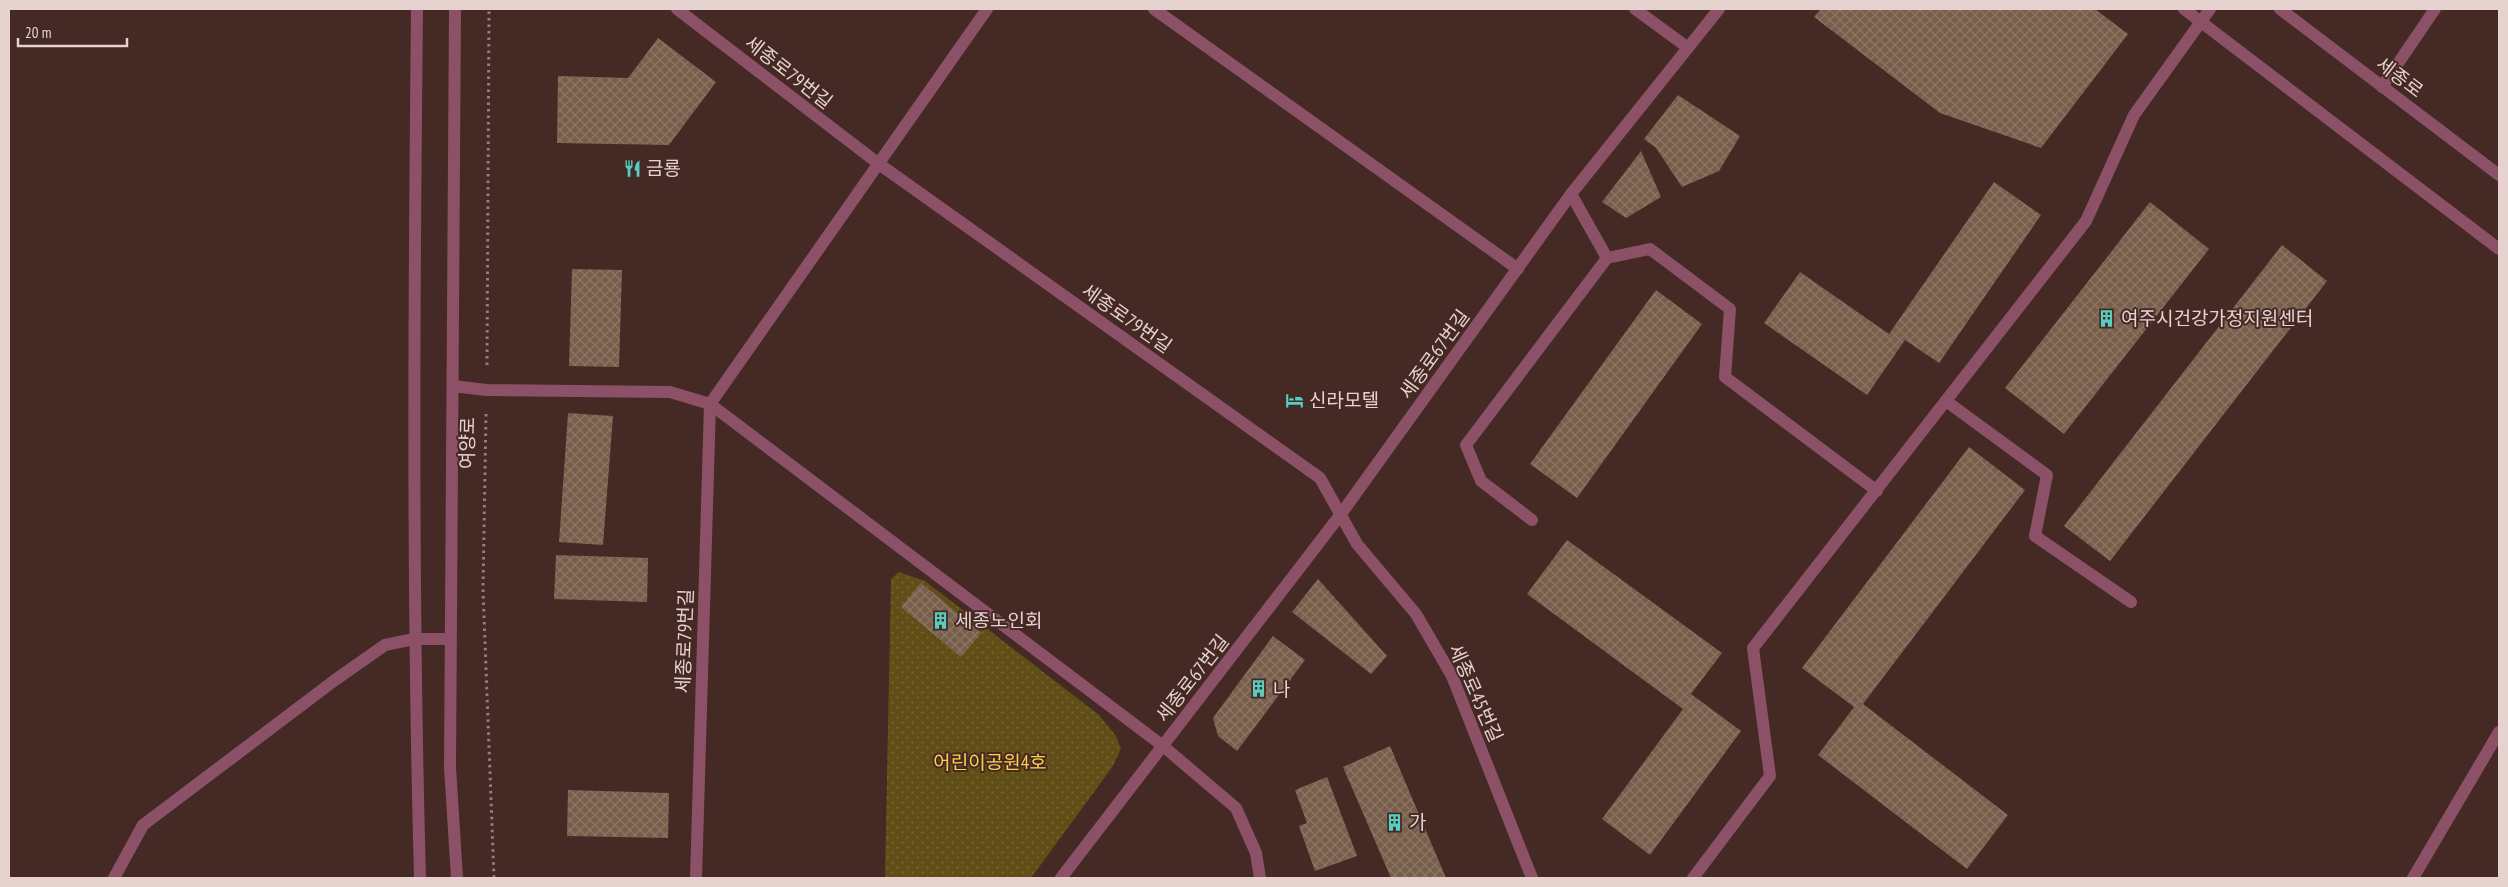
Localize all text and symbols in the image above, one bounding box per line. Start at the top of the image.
scale bar [18,15,126,47]
text: 20 m [25,23,51,42]
street label: 세종로79번길 [740,30,838,114]
street label: 세종로 [2372,52,2428,102]
place label: 금룡 [646,156,681,180]
restaurant icon: 금룡 [622,158,642,178]
street label: 세종로79번길 [1077,278,1177,358]
street label: 세종로67번길 [1394,305,1474,403]
place label: 여주시건강가정지원센터 [2121,306,2313,330]
building icon: 여주시건강가정지원센터 [2097,308,2117,328]
place label: 신라모텔 [1309,388,1379,412]
hotel icon: 신라모텔 [1285,390,1305,410]
street label: 여양로 [455,417,479,469]
street label: 세종로79번길 [670,588,698,694]
place label: 세종노인회 [955,608,1042,632]
building icon: 세종노인회 [931,610,951,630]
street label: 세종로67번길 [1150,629,1234,727]
street label: 세종로45번길 [1444,640,1508,746]
place label: 나 [1273,677,1290,701]
building icon: 나 [1249,679,1269,699]
park label: 어린이공원4호 [933,750,1047,774]
place label: 가 [1409,810,1426,834]
building icon: 가 [1385,812,1405,832]

